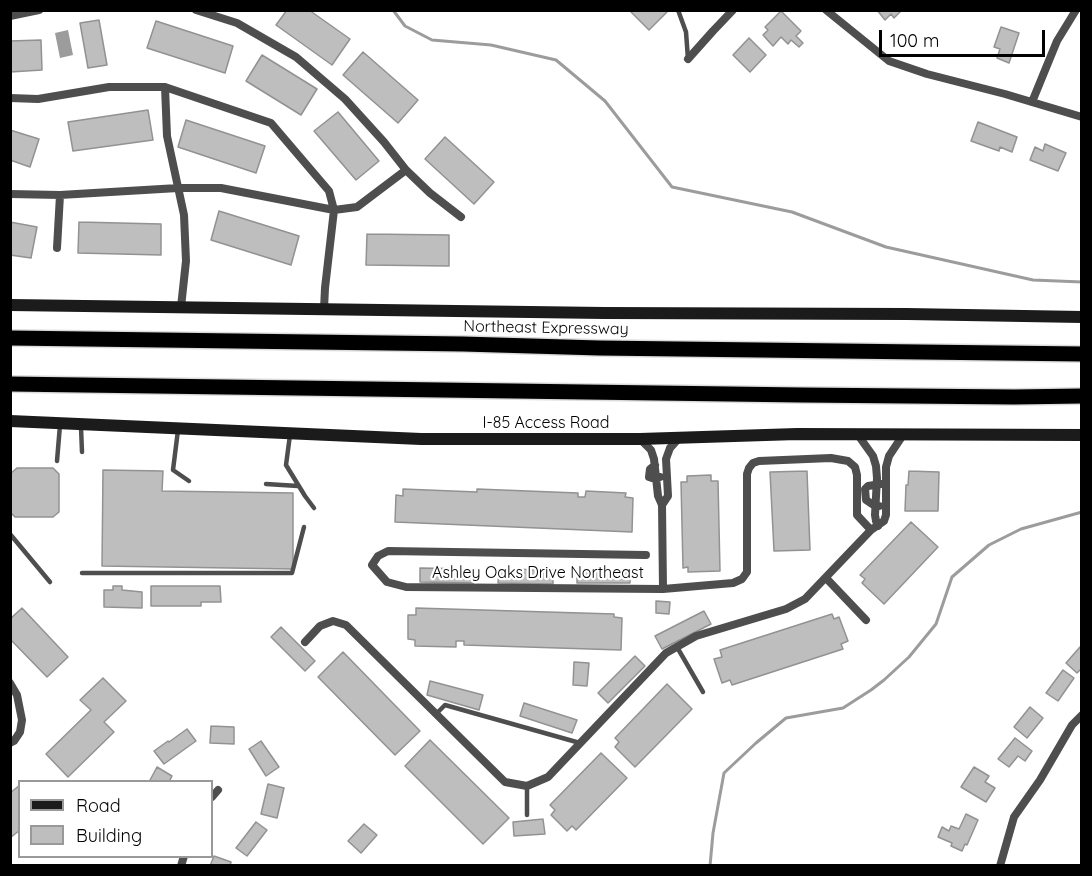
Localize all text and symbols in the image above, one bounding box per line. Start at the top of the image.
scale bar [882,18,1048,56]
text: 100 m [890,29,939,52]
street label: Northeast Expressway [463,317,629,339]
street label: I-85 Access Road [482,413,610,433]
street label: Ashley Oaks Drive Northeast [432,563,644,583]
legend [18,780,213,858]
text: Road [76,794,121,817]
text: Building [76,824,142,847]

